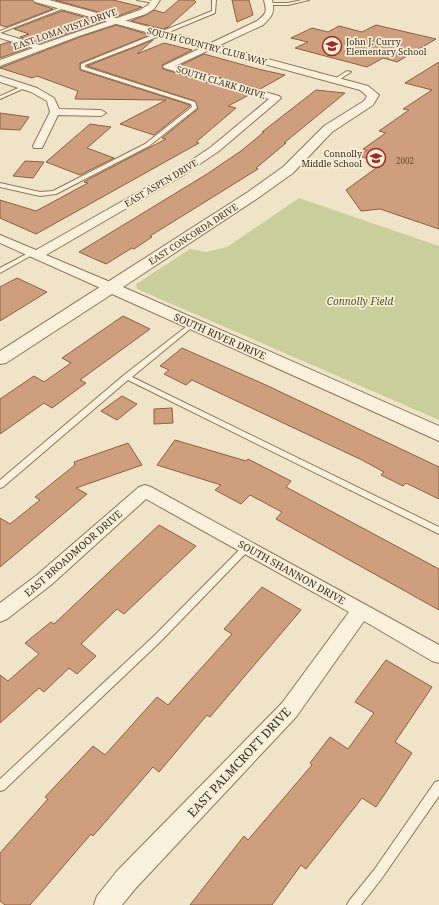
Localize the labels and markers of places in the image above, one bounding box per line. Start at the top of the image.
school or university icon: John J. Curry Elementary School [321,35,343,57]
place label: John J. Curry Elementary School [345,35,427,58]
place label: Connolly Middle School [301,147,363,170]
school or university icon: Connolly Middle School [365,147,387,169]

